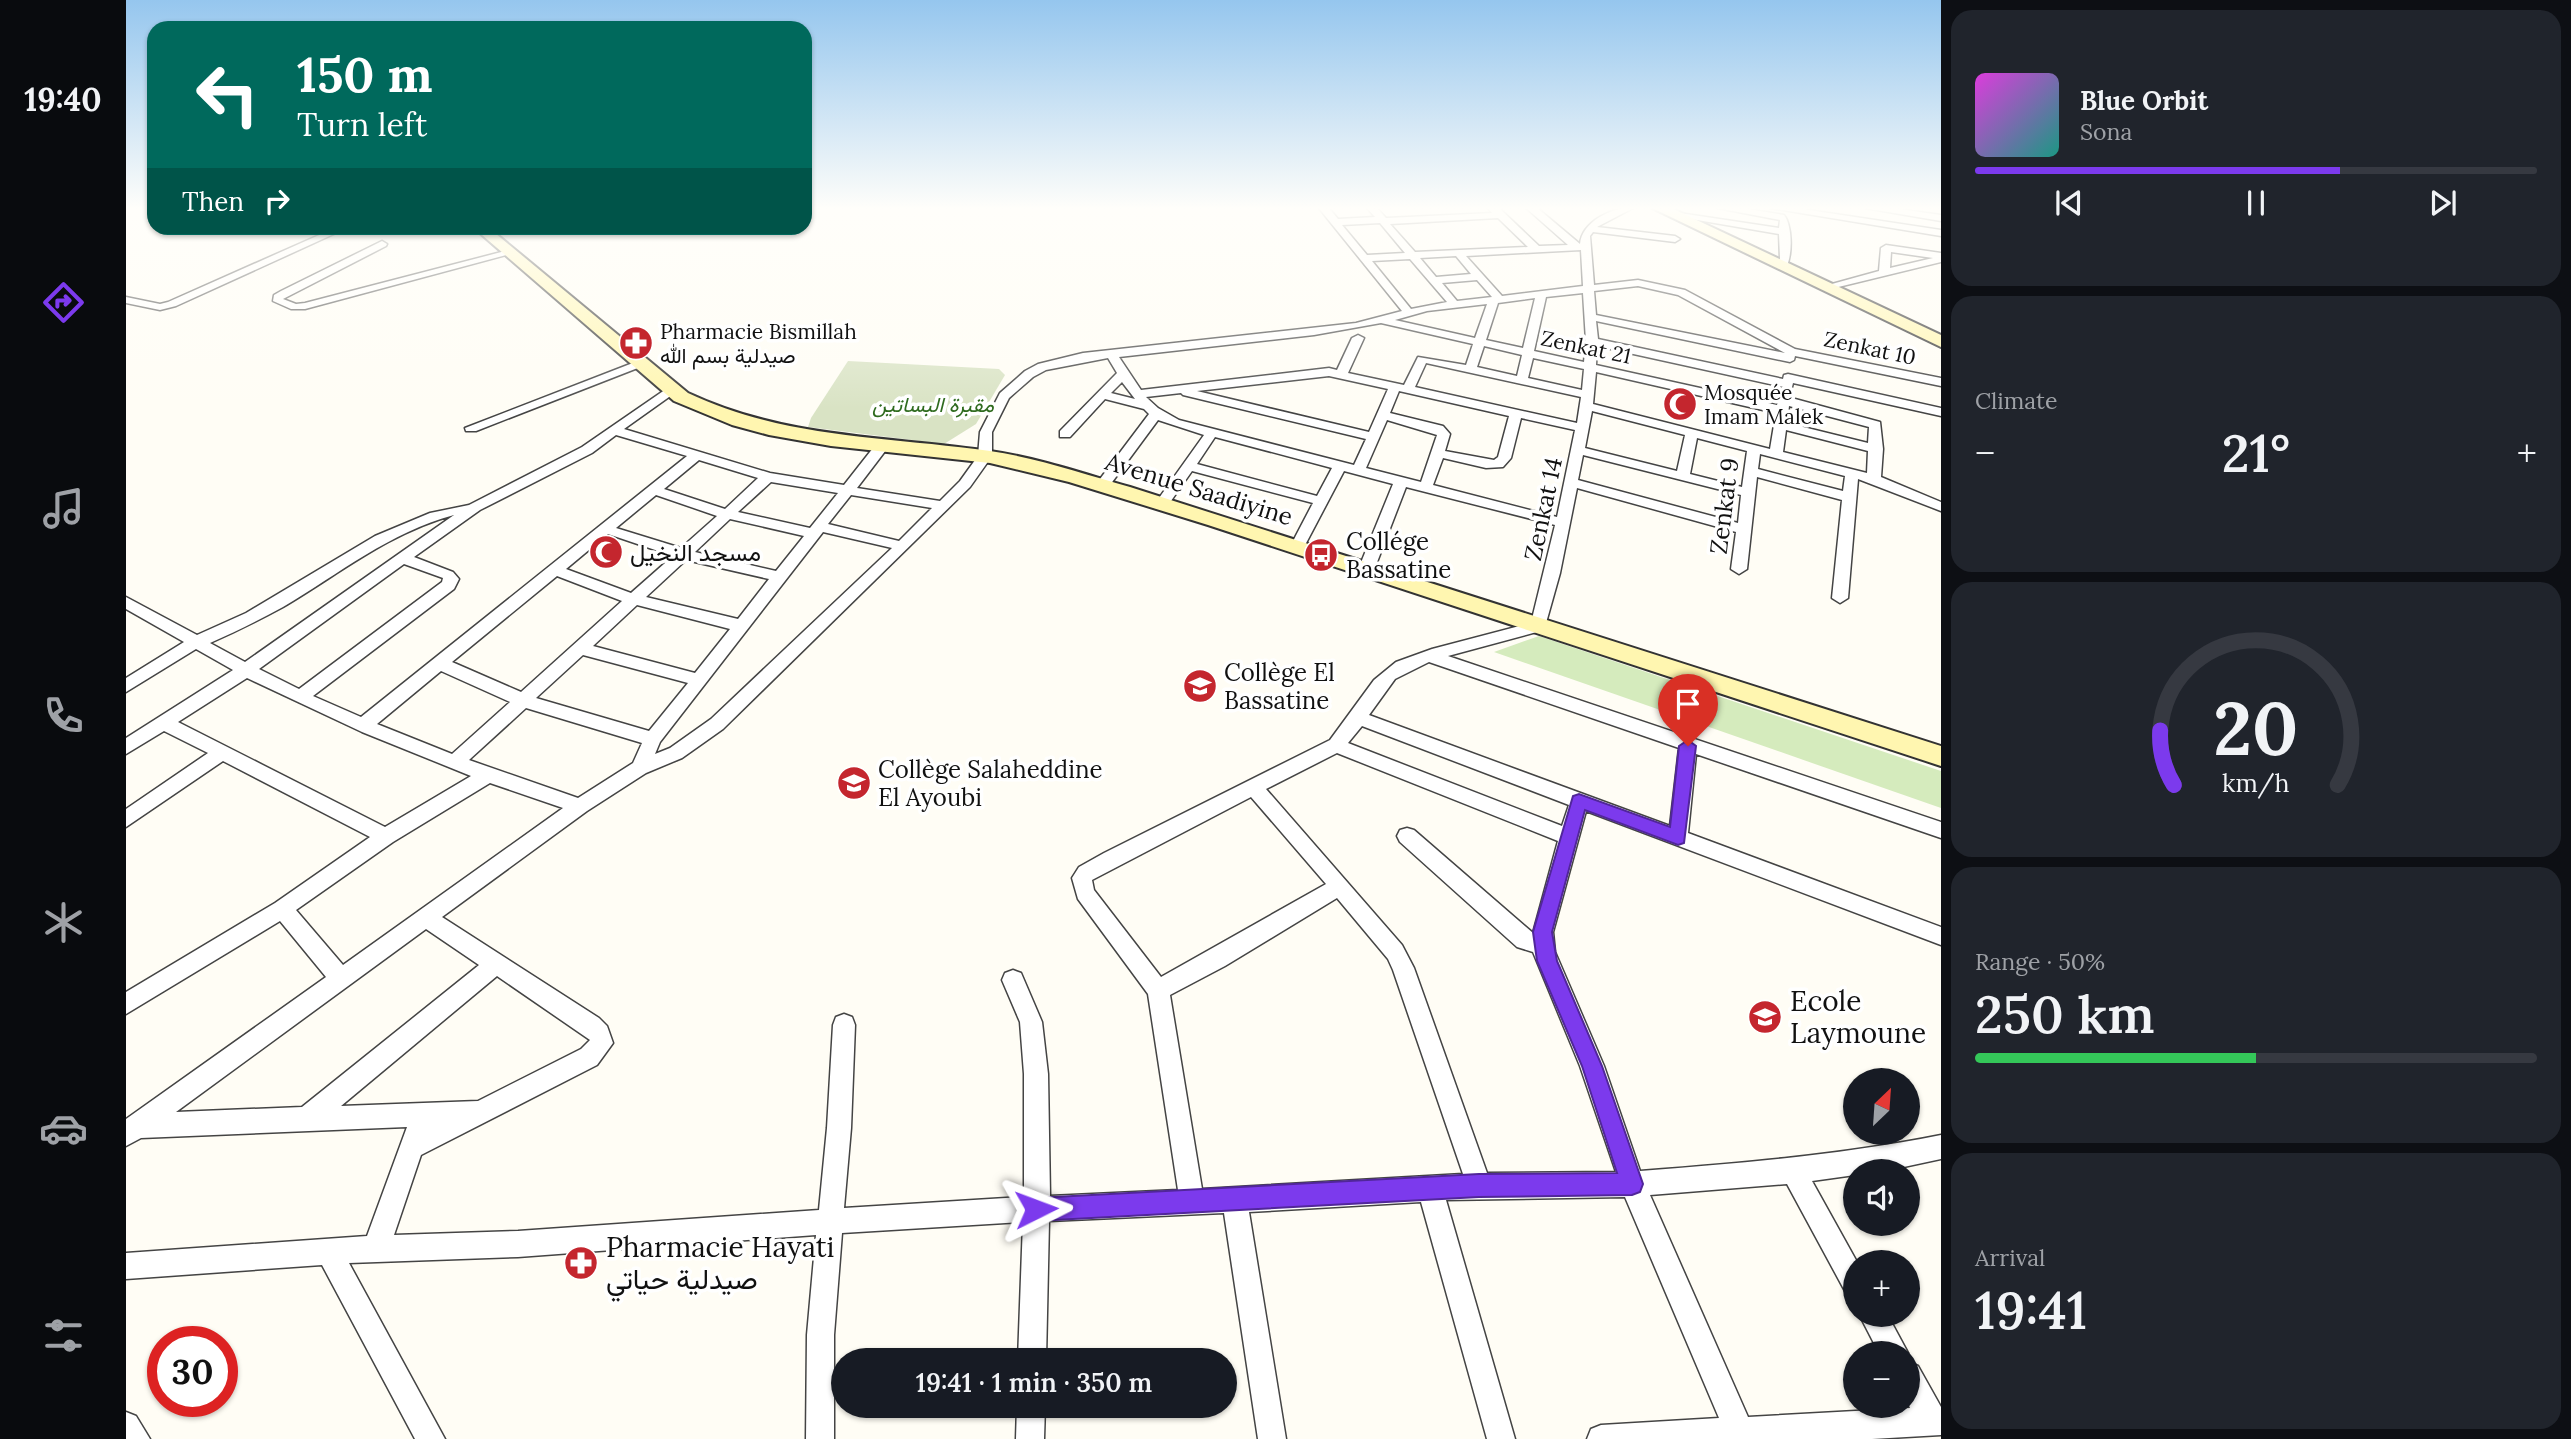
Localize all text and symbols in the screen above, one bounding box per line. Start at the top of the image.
text: 150 m [297,43,433,105]
icon: left [182,49,273,140]
text: 19:40 [24,79,102,120]
text: Blue Orbit [2080,84,2208,117]
text: Turn left [297,104,427,145]
text: Sona [2080,117,2132,146]
icon: right [258,182,296,220]
icon: previous [2050,184,2088,222]
icon: pause [2237,184,2275,222]
icon: next [2424,184,2462,222]
text: Then [182,185,244,218]
icon: directions [39,278,88,327]
place label: Pharmacie Bismillah صيدلية بسم الله [660,318,857,370]
pharmacy icon: Pharmacie Bismillah صيدلية بسم الله [617,324,655,362]
street label: Zenkat 21 [1538,324,1634,370]
street label: Zenkat 10 [1822,325,1918,371]
place label: Mosquée Imam Malek [1704,379,1824,430]
mosque icon: Mosquée Imam Malek [1661,385,1699,423]
text: Climate [1975,386,2057,415]
park label: مقبرة البساتين [872,391,995,418]
text: 21° [2222,420,2290,486]
text: − [1975,429,1995,477]
text: + [2517,429,2537,477]
street label: Avenue Saadiyine [1101,446,1296,532]
street label: Zenkat 14 [1517,455,1569,563]
street label: Zenkat 9 [1703,456,1745,556]
icon: music [39,484,88,533]
place label: Collége Bassatine [1346,526,1451,585]
mosque icon: مسجد النخيل [587,533,625,571]
bus stop icon: Collége Bassatine [1302,536,1340,574]
place label: مسجد النخيل [630,537,761,568]
place label: Collège El Bassatine [1224,657,1335,716]
school or university icon: Collège El Bassatine [1181,667,1219,705]
pin [1658,674,1718,746]
text: 20 [2213,683,2299,776]
icon: arrive [1669,685,1707,723]
icon: phone [39,691,88,740]
place label: Collège Salaheddine El Ayoubi [878,754,1103,813]
school or university icon: Collège Salaheddine El Ayoubi [835,764,873,802]
text: km/h [2222,767,2290,799]
icon: climate [39,898,88,947]
text: Range · 50% [1975,947,2105,976]
text: 250 km [1975,981,2155,1047]
place label: Ecole Laymoune [1790,983,1926,1051]
school or university icon: Ecole Laymoune [1746,998,1784,1036]
north arrow [1843,1068,1920,1144]
map controls [1843,1068,1920,1418]
icon: car [39,1104,88,1153]
button: sound [1843,1159,1920,1236]
position arrow [999,1172,1073,1246]
place label: Pharmacie Hayati صيدلية حياتي [606,1229,834,1302]
text: Arrival [1975,1243,2045,1272]
pharmacy icon: Pharmacie Hayati صيدلية حياتي [562,1244,600,1282]
button: + [1843,1250,1920,1327]
text: 19:41 [1975,1277,2087,1343]
icon: filters [39,1311,88,1360]
speed limit sign: 30 [147,1326,238,1417]
button: − [1843,1341,1920,1418]
text: 19:41 · 1 min · 350 m [916,1366,1152,1399]

